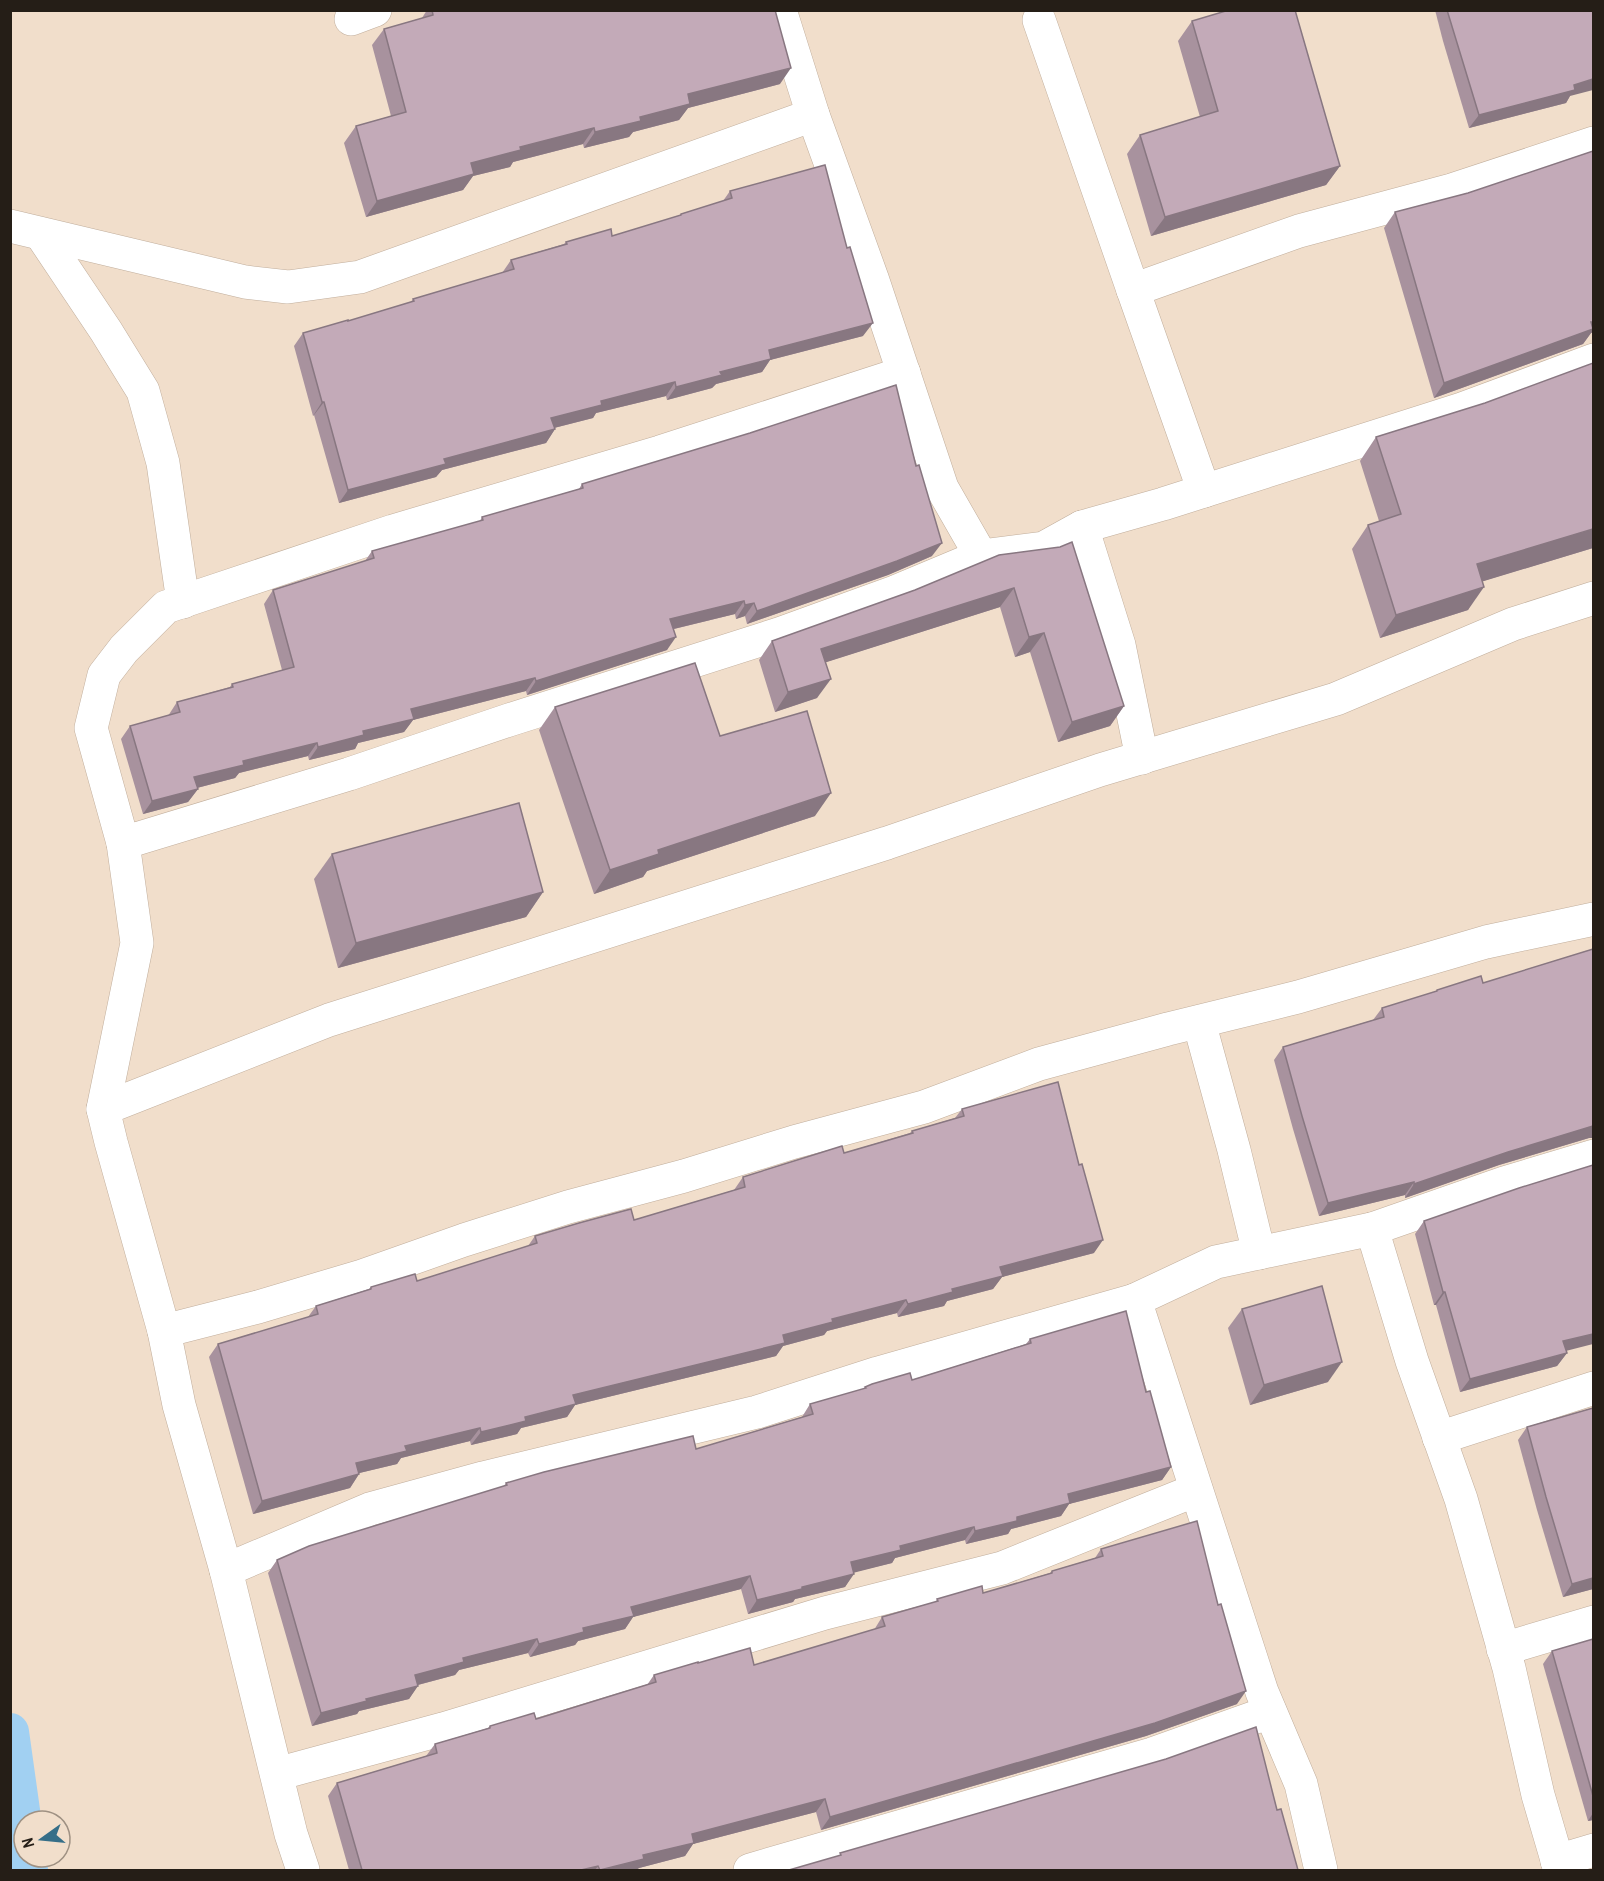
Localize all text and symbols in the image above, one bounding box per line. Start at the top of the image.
north arrow [12,1809,72,1869]
text: N [16,1835,39,1850]

